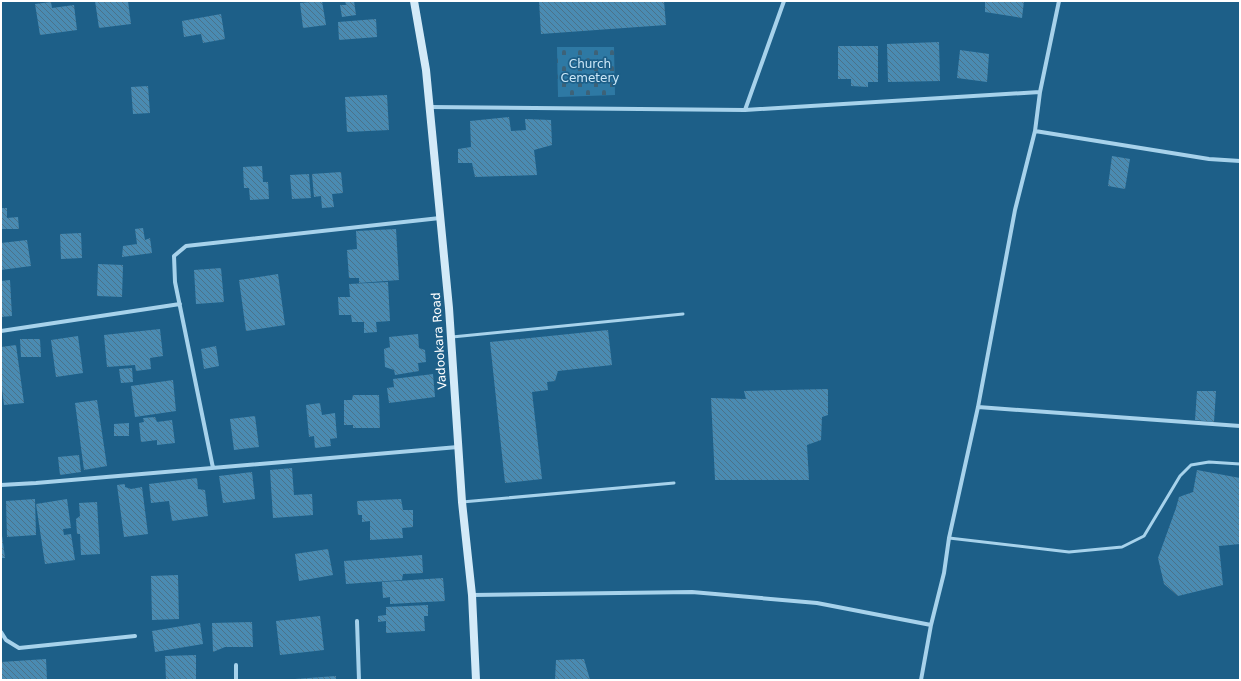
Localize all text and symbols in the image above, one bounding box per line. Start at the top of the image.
park label: Church Cemetery [561,57,619,85]
street label: Vadookara Road [429,292,449,390]

